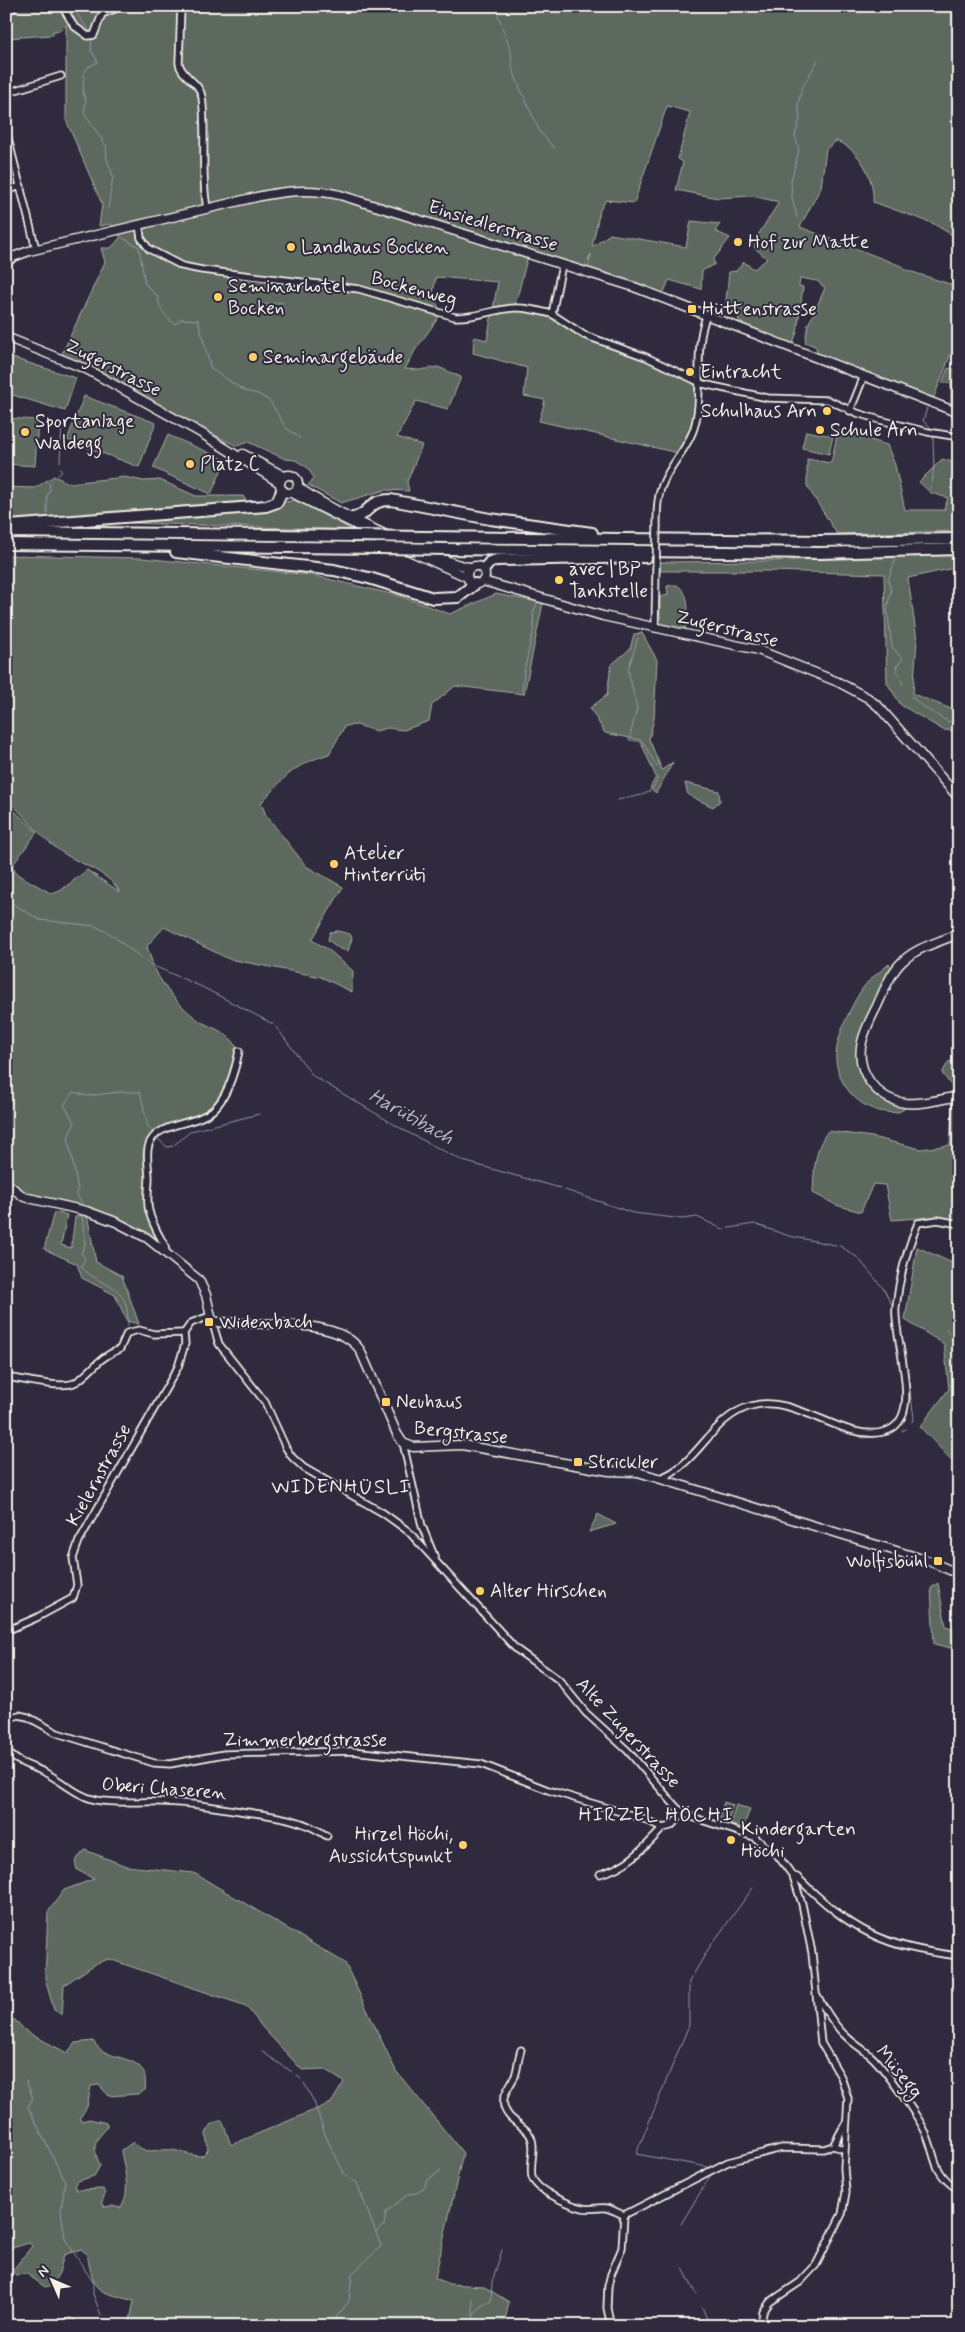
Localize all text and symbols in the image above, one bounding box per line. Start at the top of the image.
street label: Einsiedlerstrasse [425,194,561,258]
place label: Hof zur Matte [748,230,869,255]
place label: Landhaus Bocken [301,235,448,260]
marker: Hof zur Matte [732,236,744,248]
marker: Landhaus Bocken [285,241,297,253]
street label: Bockenweg [368,266,460,314]
place label: Seminarhotel Bocken [228,274,346,321]
marker: Seminarhotel Bocken [212,291,224,303]
place label: Hüttenstrasse [702,297,817,322]
marker: Hüttenstrasse [686,303,698,315]
street label: Zugerstrasse [59,333,165,406]
place label: Seminargebäude [263,345,403,373]
marker: Seminargebäude [247,351,259,363]
place label: Eintracht [700,360,782,385]
marker: Eintracht [684,366,696,378]
place label: Schulhaus Arn [701,399,817,424]
marker: Schulhaus Arn [821,405,833,417]
place label: Sportanlage Waldegg [35,409,134,459]
place label: Schule Arn [830,418,918,443]
marker: Schule Arn [814,424,826,436]
marker: Sportanlage Waldegg [19,426,31,438]
place label: Platz C [200,452,260,477]
marker: Platz C [184,458,196,470]
place label: avec | BP Tankstelle [569,557,648,604]
marker: avec | BP Tankstelle [553,574,565,586]
street label: Zugerstrasse [672,604,781,657]
place label: Atelier Hinterrüti [344,841,425,888]
marker: Atelier Hinterrüti [328,858,340,870]
water label: Harütibach [364,1083,459,1152]
place label: Widenbach [219,1310,313,1335]
marker: Widenbach [203,1316,215,1328]
place label: Neuhaus [396,1390,462,1415]
marker: Neuhaus [380,1396,392,1408]
street label: Bergstrasse [413,1416,509,1452]
street label: Kielernstrasse [61,1419,137,1531]
place label: Strickler [588,1450,658,1475]
marker: Strickler [572,1456,584,1468]
district label: WIDENHÜSLI [271,1474,411,1501]
place label: Wolfisbühl [846,1549,928,1574]
marker: Wolfisbühl [932,1555,944,1567]
place label: Alter Hirschen [490,1579,607,1604]
marker: Alter Hirschen [474,1585,486,1597]
street label: Alte Zugerstrasse [569,1672,686,1795]
street label: Zimmerbergstrasse [223,1728,387,1756]
street label: Oberi Chaseren [101,1772,227,1806]
district label: HIRZEL HÖCHI [579,1802,733,1829]
place label: Kindergarten Höchi [741,1817,856,1864]
place label: Hirzel Höchi, Aussichtspunkt [329,1822,453,1869]
marker: Kindergarten Höchi [725,1834,737,1846]
marker: Hirzel Höchi, Aussichtspunkt [457,1839,469,1851]
street label: Müsegg [868,2040,928,2106]
north arrow [28,2254,78,2304]
text: N [34,2262,53,2281]

